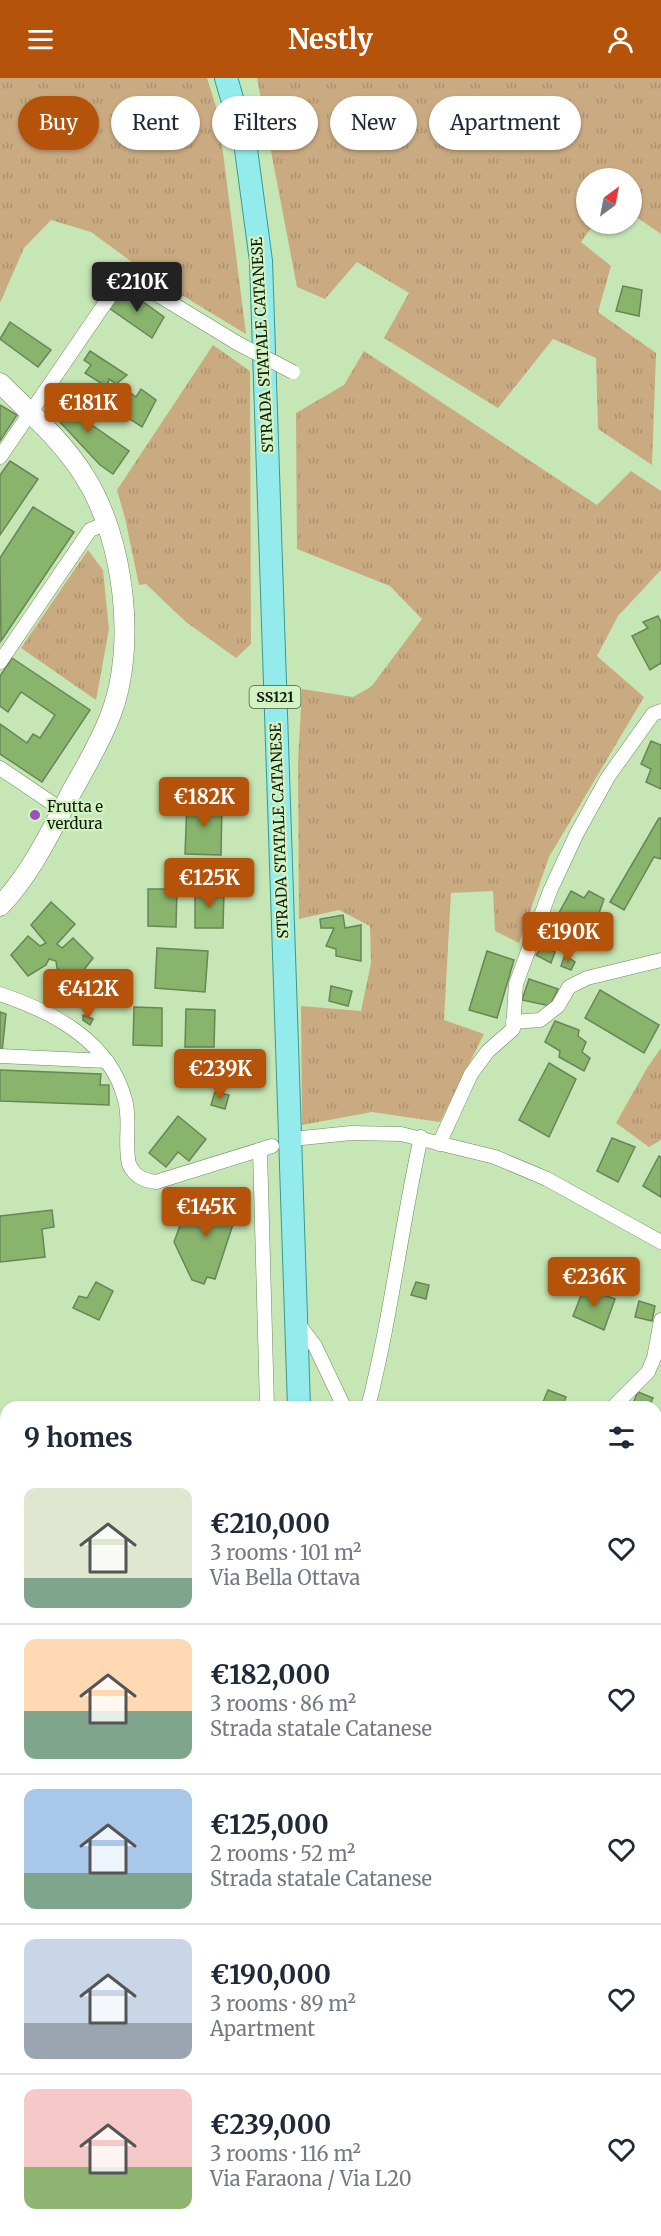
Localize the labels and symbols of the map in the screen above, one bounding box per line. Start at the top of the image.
north arrow [576,168,642,234]
street label: STRADA STATALE CATANESE [247,236,277,453]
pin: €210K [95,262,179,313]
pin: €181K [46,383,130,434]
road number: SS121 [250,686,300,708]
street label: STRADA STATALE CATANESE [266,722,292,939]
pin: €182K [162,777,246,828]
place label: Frutta e verdura [46,797,103,833]
marker: Frutta e verdura [28,808,42,822]
pin: €125K [167,858,251,909]
pin: €190K [526,912,610,963]
pin: €412K [46,969,130,1020]
pin: €239K [178,1049,262,1100]
pin: €145K [164,1187,248,1238]
pin: €236K [552,1257,636,1308]

